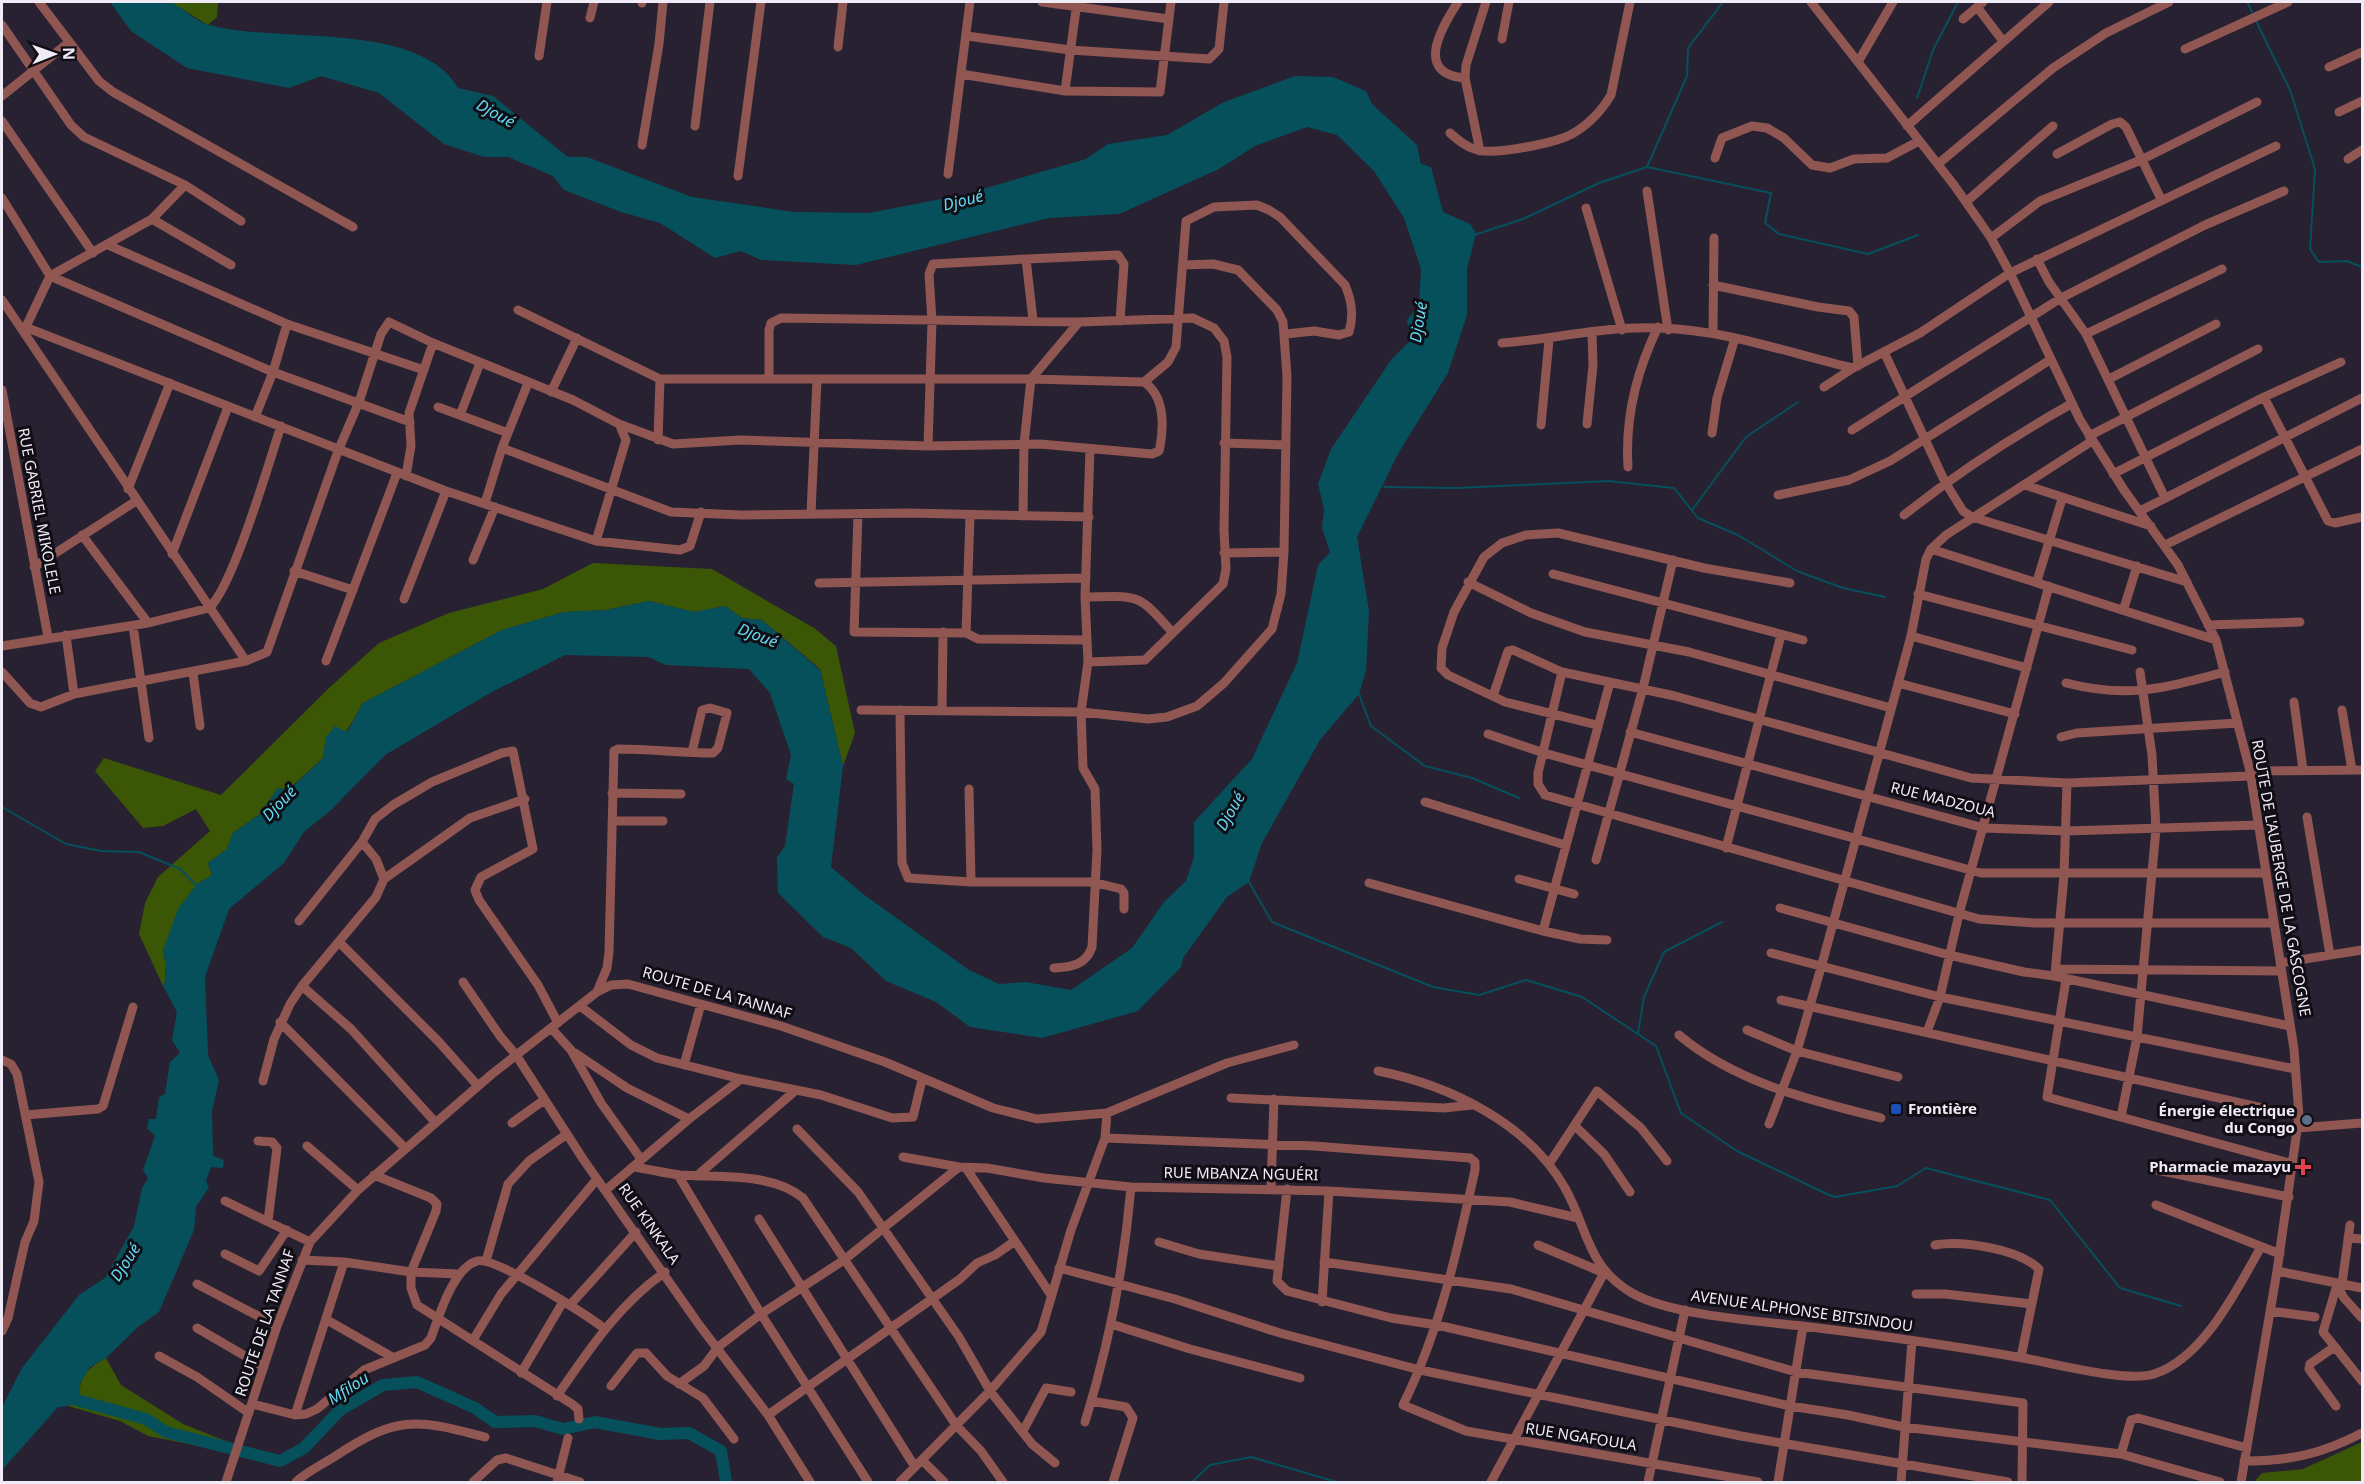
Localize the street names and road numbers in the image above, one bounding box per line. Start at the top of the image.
street label: RUE GABRIEL MIKOLELE [14,426,66,596]
street label: ROUTE DE L'AUBERGE DE LA GASCOGNE [2248,738,2316,1018]
street label: RUE MADZOUA [1889,776,1998,822]
street label: ROUTE DE LA TANNAF [640,961,794,1023]
street label: RUE MBANZA NGUÉRI [1163,1162,1319,1184]
street label: RUE KINKALA [614,1179,685,1268]
street label: ROUTE DE LA TANNAF [230,1246,299,1399]
street label: AVENUE ALPHONSE BITSINDOU [1690,1285,1914,1335]
street label: RUE NGAFOULA [1524,1417,1639,1455]

